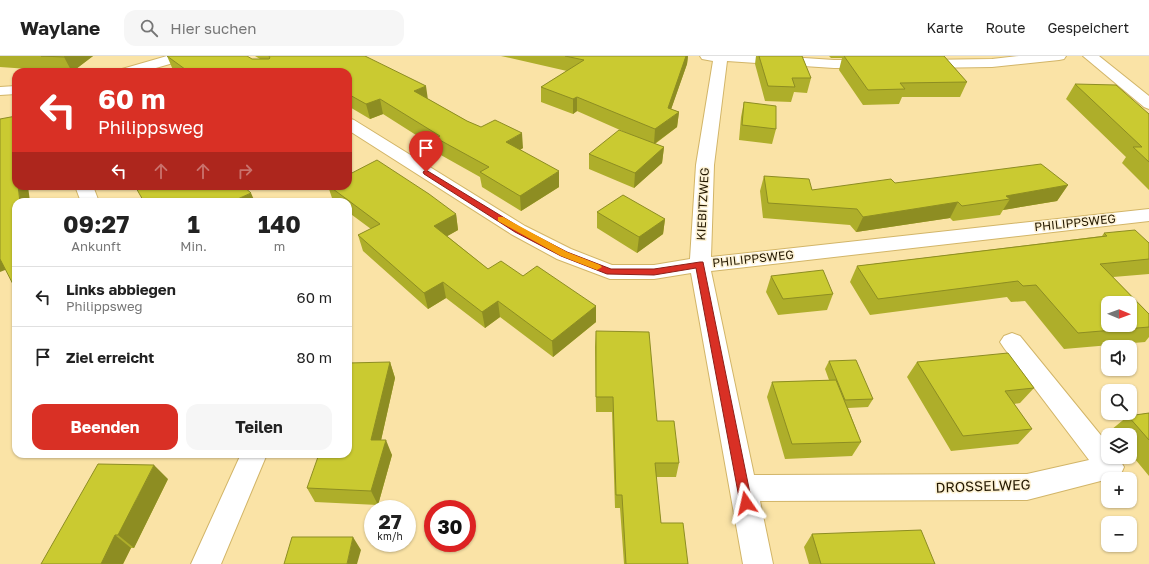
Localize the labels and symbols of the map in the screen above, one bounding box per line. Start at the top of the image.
pin [409,131,443,172]
street label: KIEBITZWEG [693,167,712,241]
street label: PHILIPPSWEG [1033,211,1116,234]
street label: PHILIPPSWEG [711,247,794,270]
north arrow [1101,296,1137,332]
street label: DROSSELWEG [935,475,1031,496]
position arrow [725,482,767,524]
speed limit sign: 30 [424,500,476,552]

